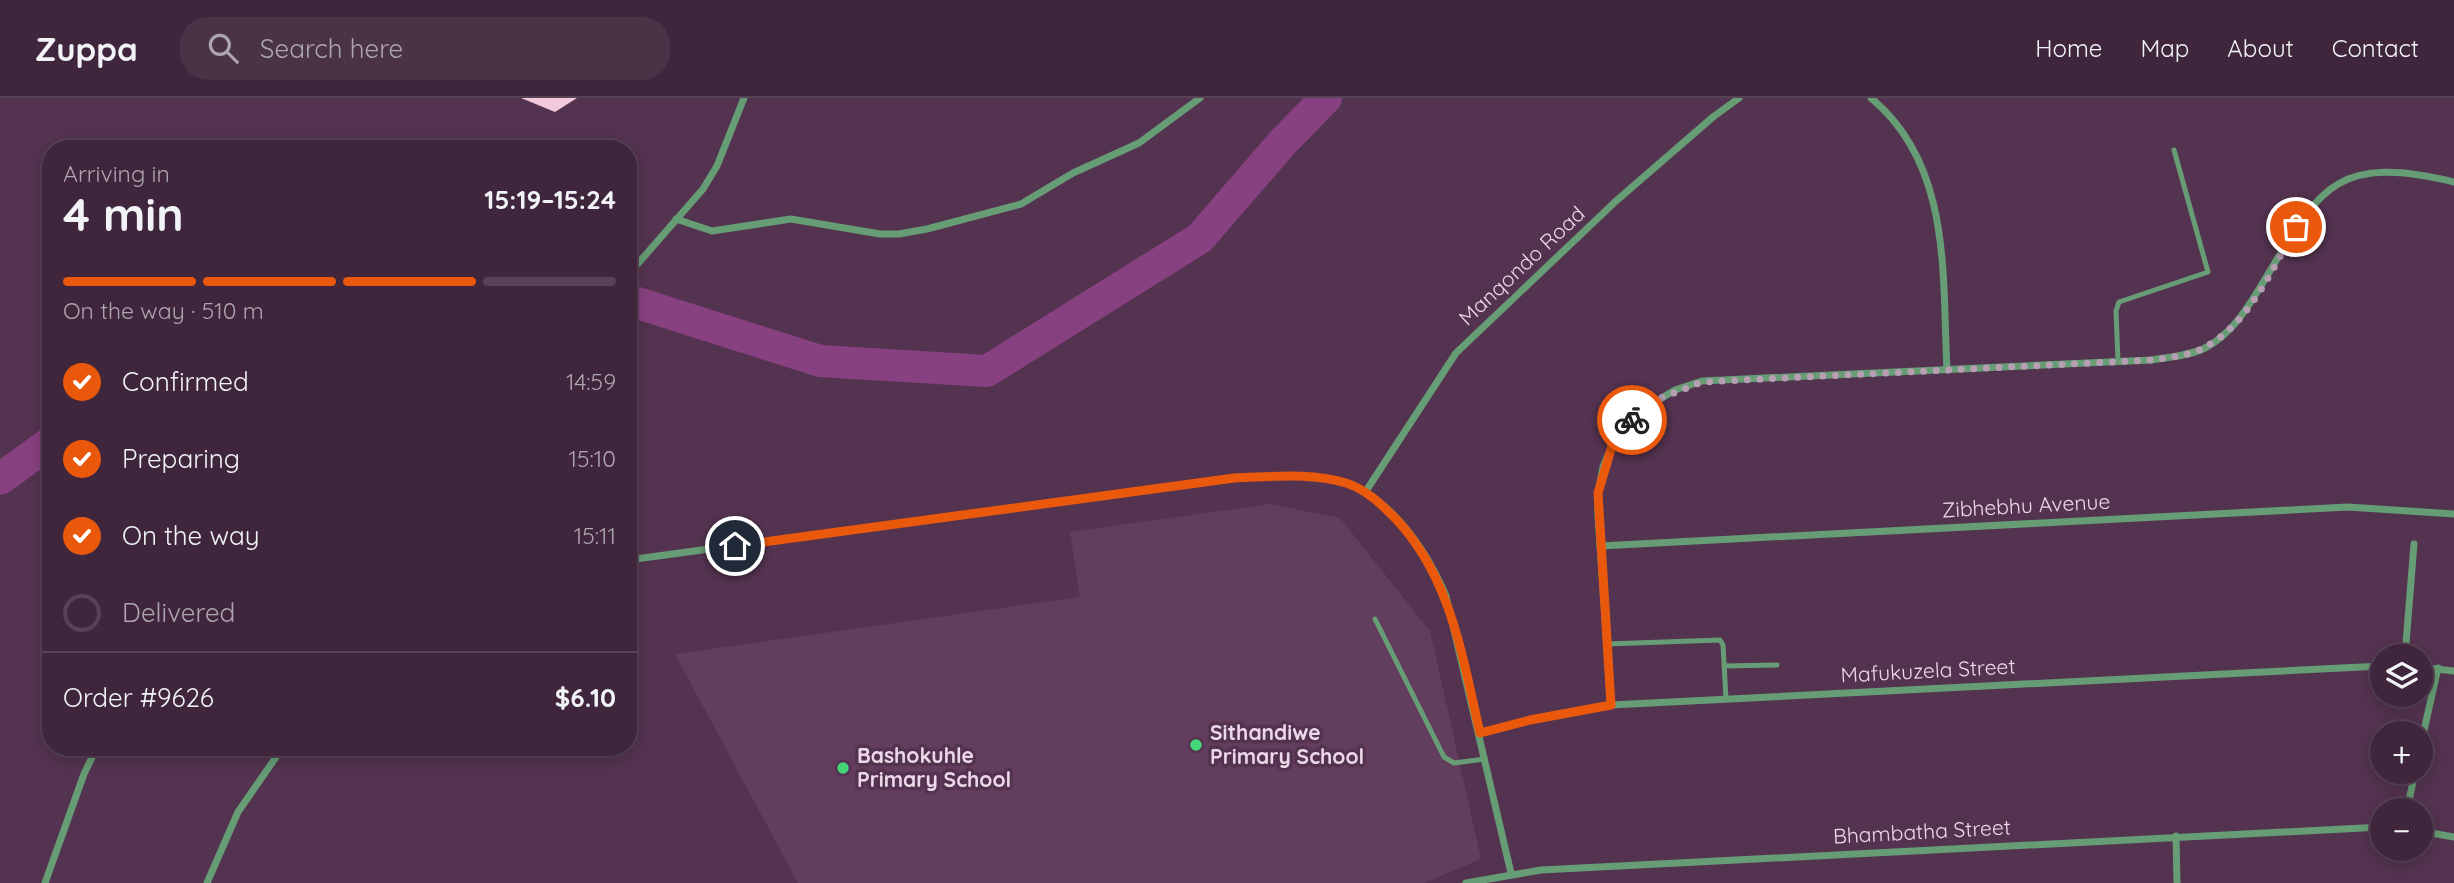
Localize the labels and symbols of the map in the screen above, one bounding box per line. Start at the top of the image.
pin [2266,197,2326,257]
street label: Manqondo Road [1453,200,1590,330]
courier [1597,385,1667,455]
street label: Zibhebhu Avenue [1941,488,2111,522]
pin [705,516,765,576]
street label: Mafukuzela Street [1840,652,2016,688]
place label: Sithandiwe Primary School [1210,719,1364,769]
marker: Sithandiwe Primary School [1188,737,1204,753]
place label: Bashokuhle Primary School [857,742,1011,792]
marker: Bashokuhle Primary School [835,760,851,776]
street label: Bhambatha Street [1833,813,2011,849]

